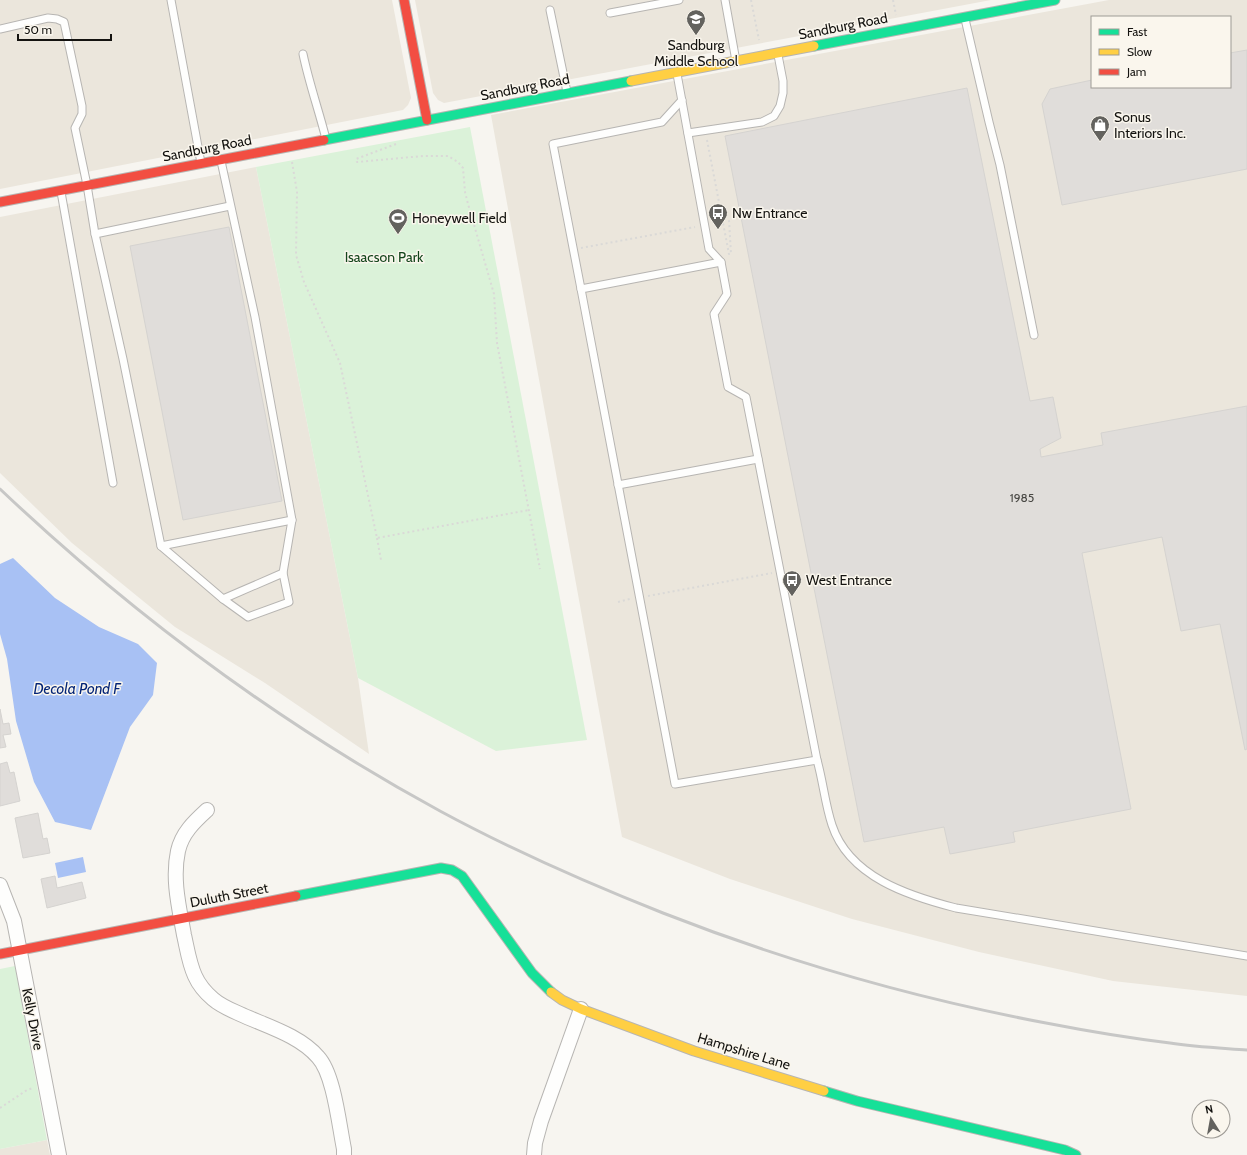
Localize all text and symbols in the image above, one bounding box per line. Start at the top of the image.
school or university icon: Sandburg Middle School [685,8,707,36]
street label: Sandburg Road [797,9,889,43]
scale bar [18,16,111,42]
legend [1091,16,1231,88]
text: 50 m [24,22,52,37]
text: Fast [1127,24,1147,39]
place label: Sandburg Middle School [654,36,739,70]
text: Slow [1127,44,1152,59]
text: Jam [1126,64,1146,79]
street label: Sandburg Road [479,70,571,104]
place label: Sonus Interiors Inc. [1114,108,1186,142]
shop icon: Sonus Interiors Inc. [1089,114,1111,142]
street label: Sandburg Road [161,131,253,165]
bus stop icon: Nw Entrance [707,202,729,230]
place label: Nw Entrance [732,204,807,222]
sports icon: Honeywell Field [387,207,409,235]
place label: Honeywell Field [412,209,507,227]
park label: Isaacson Park [345,248,424,266]
house number: 1985 [1010,490,1034,505]
bus stop icon: West Entrance [781,569,803,597]
place label: West Entrance [806,571,892,589]
water label: Decola Pond F [33,680,122,698]
street label: Duluth Street [188,879,270,911]
street label: Kelly Drive [18,986,48,1052]
street label: Hampshire Lane [695,1028,793,1074]
north arrow [1191,1099,1231,1139]
text: N [1204,1102,1214,1117]

